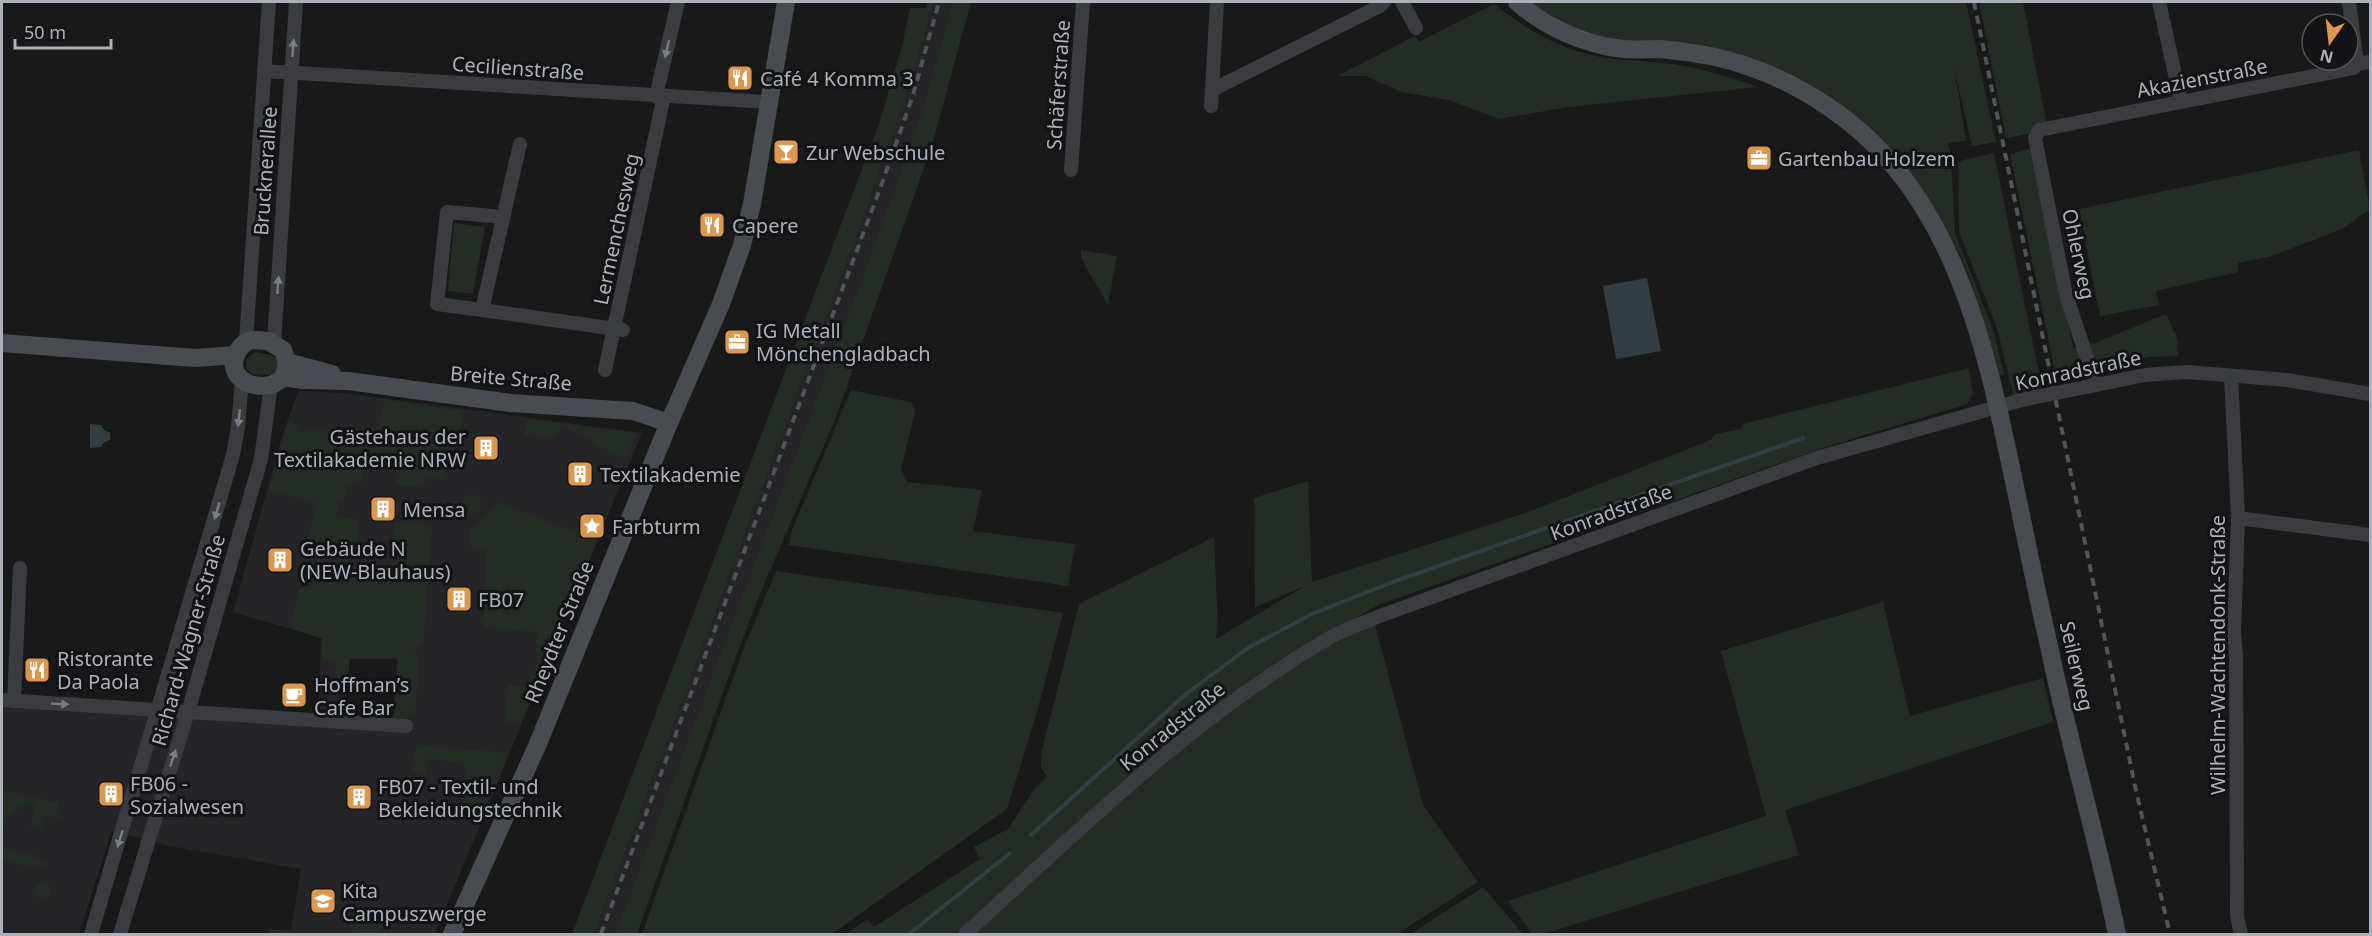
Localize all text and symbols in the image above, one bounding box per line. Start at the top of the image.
scale bar [15,12,111,50]
north arrow [2300,12,2360,72]
street label: Schäferstraße [1040,19,1076,151]
text: 50 m [24,20,66,44]
one-way arrow [288,39,298,58]
one-way arrow [661,39,671,58]
text: N [2317,44,2335,69]
street label: Cecilienstraße [451,50,585,86]
street label: Akazienstraße [2134,52,2270,104]
restaurant icon: Café 4 Komma 3 [725,63,755,93]
place label: Café 4 Komma 3 [760,65,914,92]
street label: Brucknerallee [247,105,283,237]
bar icon: Zur Webschule [771,137,801,167]
place label: Zur Webschule [806,139,945,166]
office icon: Gartenbau Holzem [1744,143,1774,173]
place label: Gartenbau Holzem [1778,145,1955,172]
street label: Lermenchesweg [587,151,645,307]
street label: Ohlerweg [2056,206,2102,302]
restaurant icon: Capere [697,210,727,240]
place label: Capere [732,212,799,239]
one-way arrow [273,275,282,294]
place label: IG Metall Mönchengladbach [756,317,931,367]
office icon: IG Metall Mönchengladbach [722,327,752,357]
street label: Konradstraße [2013,343,2143,397]
street label: Breite Straße [449,359,573,397]
one-way arrow [234,408,244,427]
place label: Gästehaus der Textilakademie NRW [274,423,466,473]
building icon: Gästehaus der Textilakademie NRW [471,433,501,463]
building icon: Textilakademie [565,459,595,489]
place label: Textilakademie [600,461,741,488]
street label: Konradstraße [1546,477,1676,547]
building icon: Mensa [368,494,398,524]
place label: Mensa [403,496,466,523]
one-way arrow [211,502,221,520]
place icon: Farbturm [577,511,607,541]
place label: Farbturm [612,513,701,540]
street label: Wilhelm-Wachtendonk-Straße [2204,515,2231,795]
street label: Richard-Wagner-Straße [145,531,231,749]
place label: Gebäude N (NEW-Blauhaus) [300,535,451,585]
building icon: Gebäude N (NEW-Blauhaus) [265,545,295,575]
street label: Rheydter Straße [518,557,600,707]
building icon: FB07 [444,584,474,614]
place label: FB07 [478,586,524,613]
street label: Seilerweg [2054,618,2100,714]
place label: Ristorante Da Paola [57,645,153,695]
restaurant icon: Ristorante Da Paola [22,655,52,685]
place label: Hoffman’s Cafe Bar [314,671,409,721]
street label: Konradstraße [1114,675,1230,777]
cafe icon: Hoffman’s Cafe Bar [279,680,309,710]
one-way arrow [50,699,69,708]
one-way arrow [169,749,179,767]
place label: FB06 - Sozialwesen [130,770,244,820]
place label: FB07 - Textil- und Bekleidungstechnik [378,773,562,823]
building icon: FB06 - Sozialwesen [96,779,126,809]
building icon: FB07 - Textil- und Bekleidungstechnik [344,782,374,812]
one-way arrow [115,830,124,848]
place label: Kita Campuszwerge [342,877,487,927]
school or university icon: Kita Campuszwerge [308,886,338,916]

